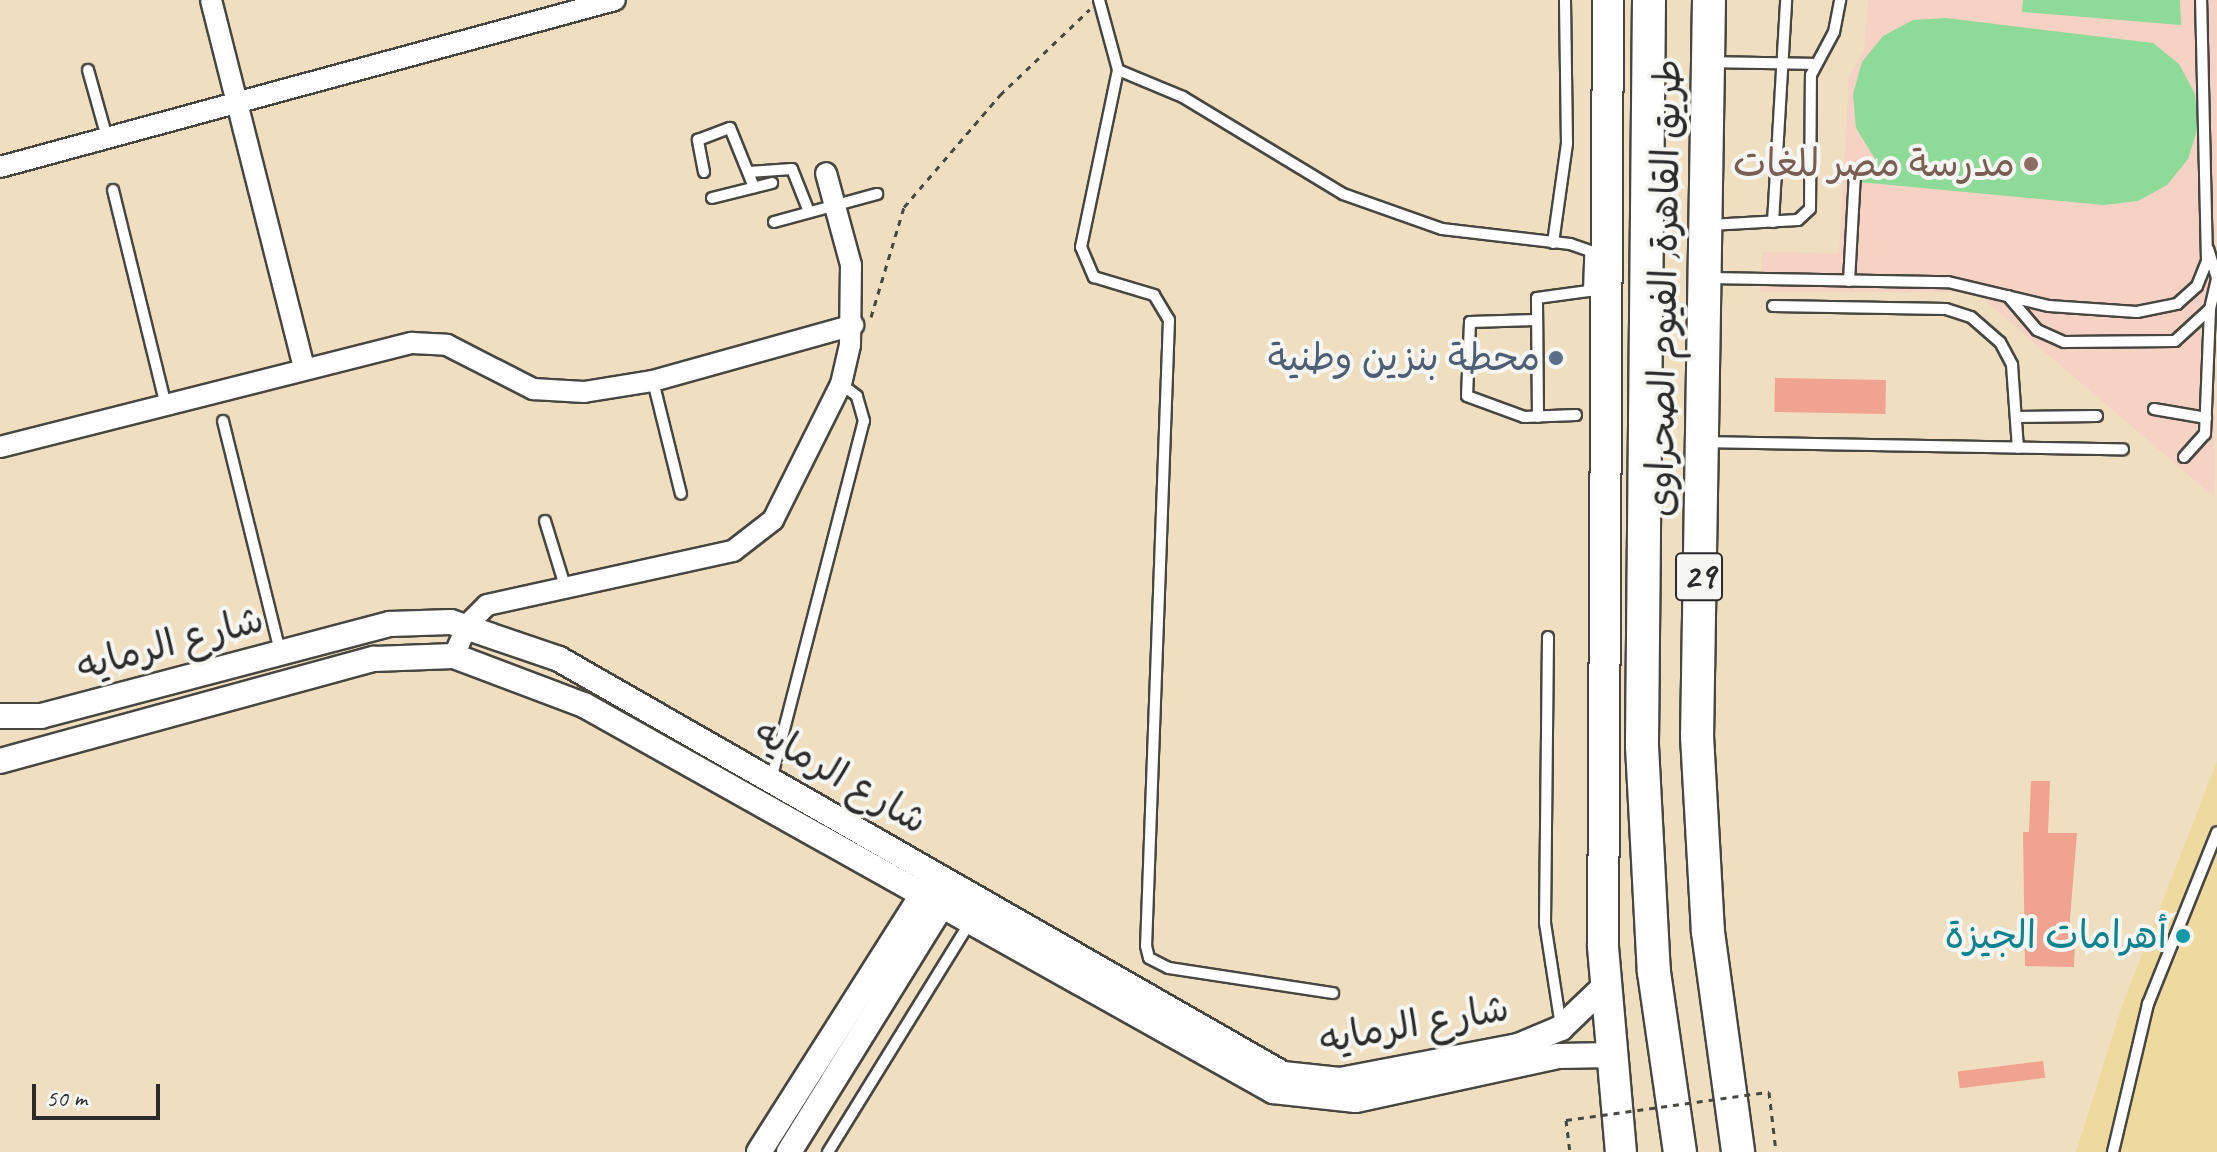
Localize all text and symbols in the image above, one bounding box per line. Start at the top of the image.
street label: طريق القاهرة, الفيوم الصحراوى [1637,59,1691,517]
place label: مدرسة مصر للغات [1733,141,2015,187]
marker: مدرسة مصر للغات [2022,155,2040,173]
place label: محطة بنزين وطنية [1268,335,1540,381]
marker: محطة بنزين وطنية [1547,349,1565,367]
road number: 29 [1675,545,1723,609]
street label: شارع الرمايه [72,596,268,690]
street label: شارع الرمايه [747,708,935,844]
place label: أهرامات الجيزة [1945,913,2167,959]
marker: أهرامات الجيزة [2174,927,2192,945]
street label: شارع الرمايه [1316,985,1512,1063]
scale bar [36,1068,164,1118]
text: 50 m [46,1083,87,1113]

